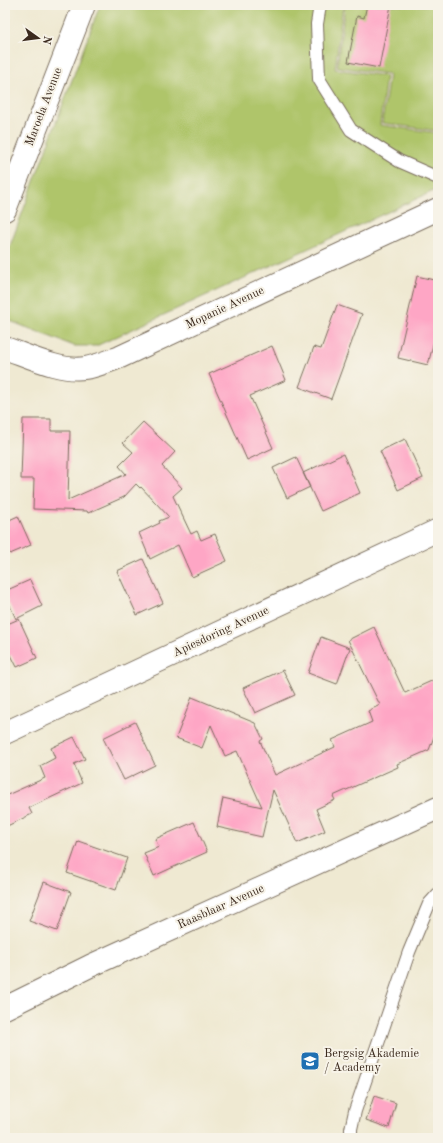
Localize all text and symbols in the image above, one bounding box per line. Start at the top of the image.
north arrow [18,18,58,58]
text: N [40,35,53,46]
street label: Maroela Avenue [24,66,65,148]
street label: Mopanie Avenue [184,284,266,331]
street label: Apiesdoring Avenue [171,604,271,659]
street label: Raasblaar Avenue [176,882,266,931]
place label: Bergsig Akademie / Academy [324,1048,419,1074]
school or university icon: Bergsig Akademie / Academy [299,1050,321,1072]

